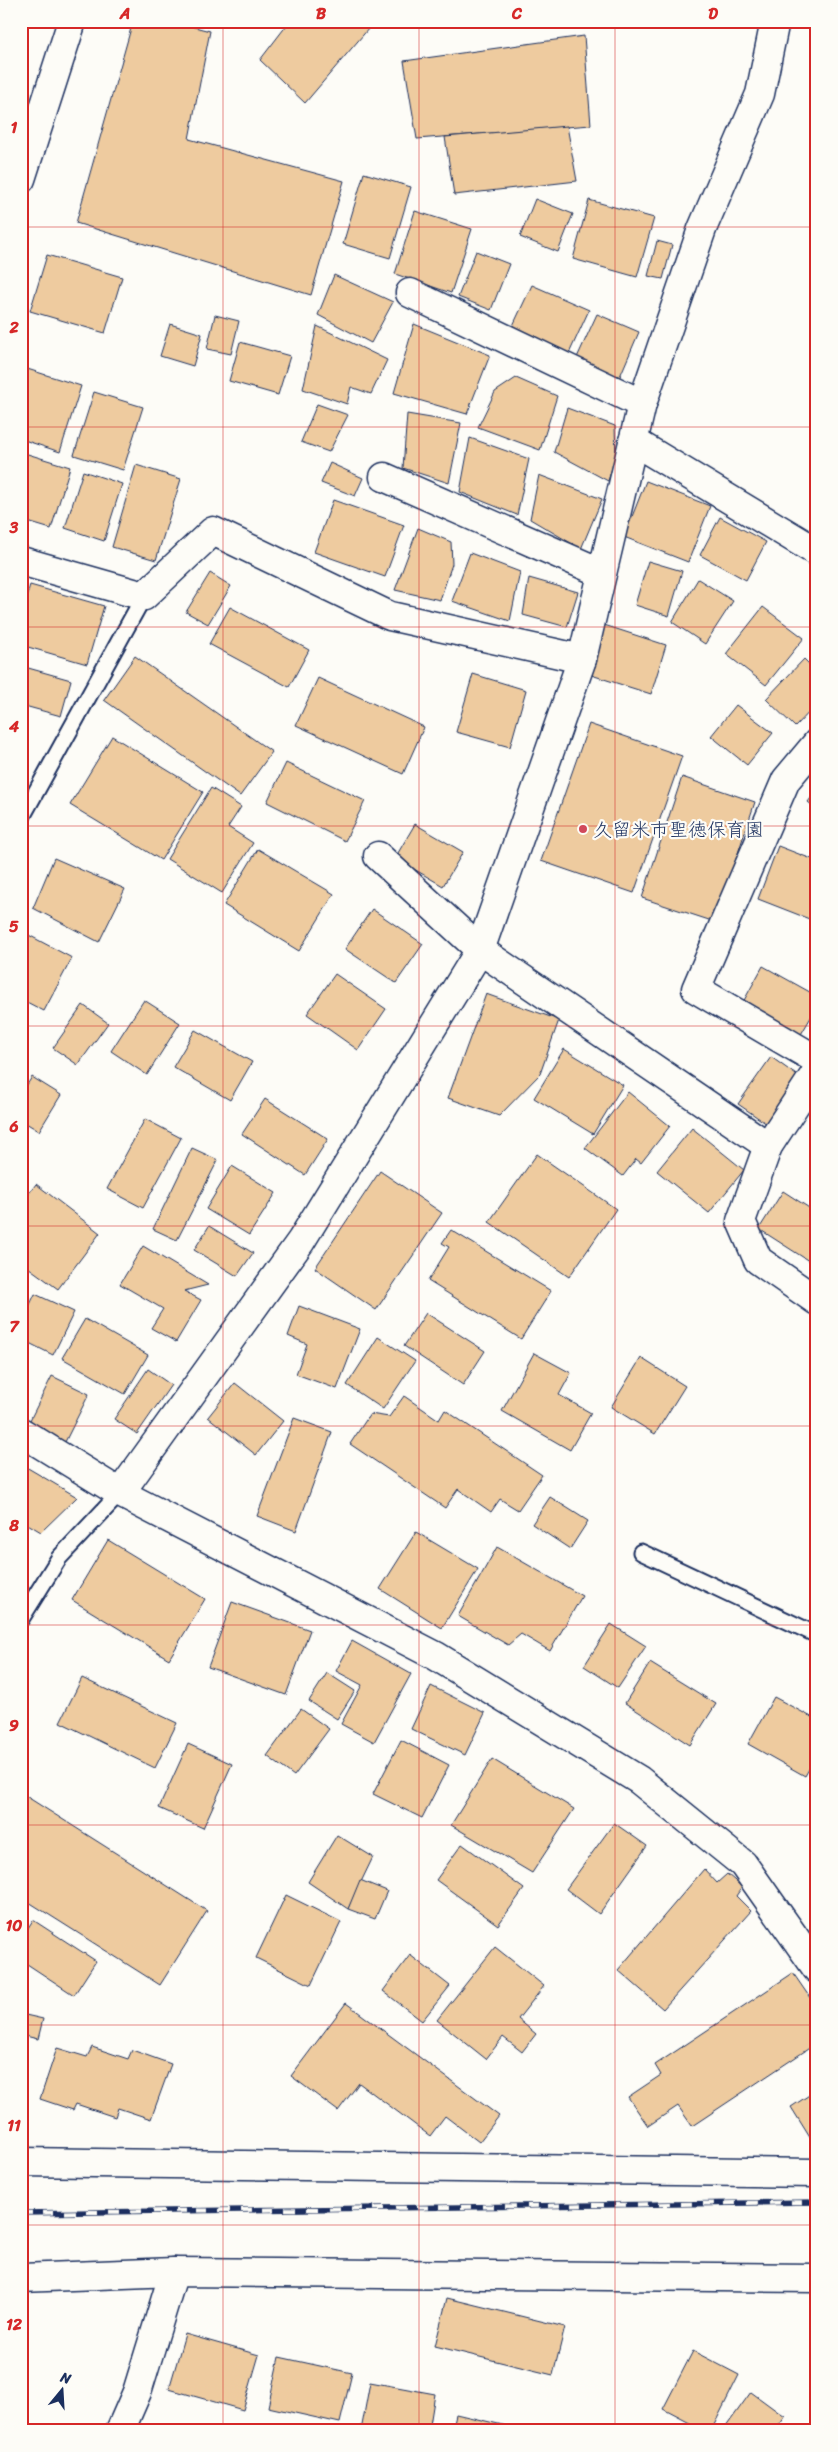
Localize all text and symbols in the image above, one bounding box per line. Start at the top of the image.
text: A [119,0,130,28]
text: B [316,0,327,28]
text: C [511,0,523,28]
text: D [708,0,718,28]
text: 1 [11,113,18,142]
text: 2 [8,313,19,342]
text: 3 [9,513,19,542]
text: 4 [8,712,19,741]
place label: 久留米市聖徳保育園 [593,813,764,846]
marker: 久留米市聖徳保育園 [577,823,589,835]
text: 5 [9,912,19,941]
text: 6 [8,1112,19,1141]
text: 7 [9,1312,20,1341]
text: 8 [8,1511,19,1540]
text: 9 [9,1711,19,1740]
text: 10 [6,1911,22,1940]
text: 11 [7,2111,21,2140]
text: 12 [6,2310,23,2339]
north arrow [38,2364,88,2414]
text: N [56,2364,75,2392]

